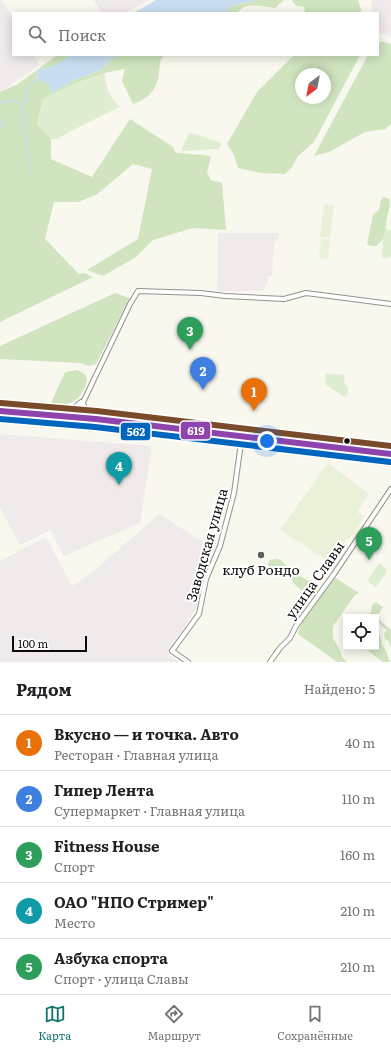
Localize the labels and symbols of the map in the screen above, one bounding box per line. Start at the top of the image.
north arrow [295,68,331,104]
pin: 3 [177,317,203,350]
pin: 2 [190,357,216,390]
pin: 1 [241,378,267,411]
line badge: 619 [180,421,211,440]
line badge: 562 [120,422,151,441]
text: 619 [187,422,205,438]
text: 562 [127,423,145,439]
your location [257,431,277,451]
unlabelled marker [342,436,352,446]
pin: 4 [106,452,132,485]
street label: Заводская улица [180,485,232,604]
pin: 5 [356,527,382,560]
street label: улица Славы [280,537,348,622]
marker: клуб Рондо [256,550,266,560]
place label: клуб Рондо [222,559,300,579]
scale bar [12,634,87,653]

